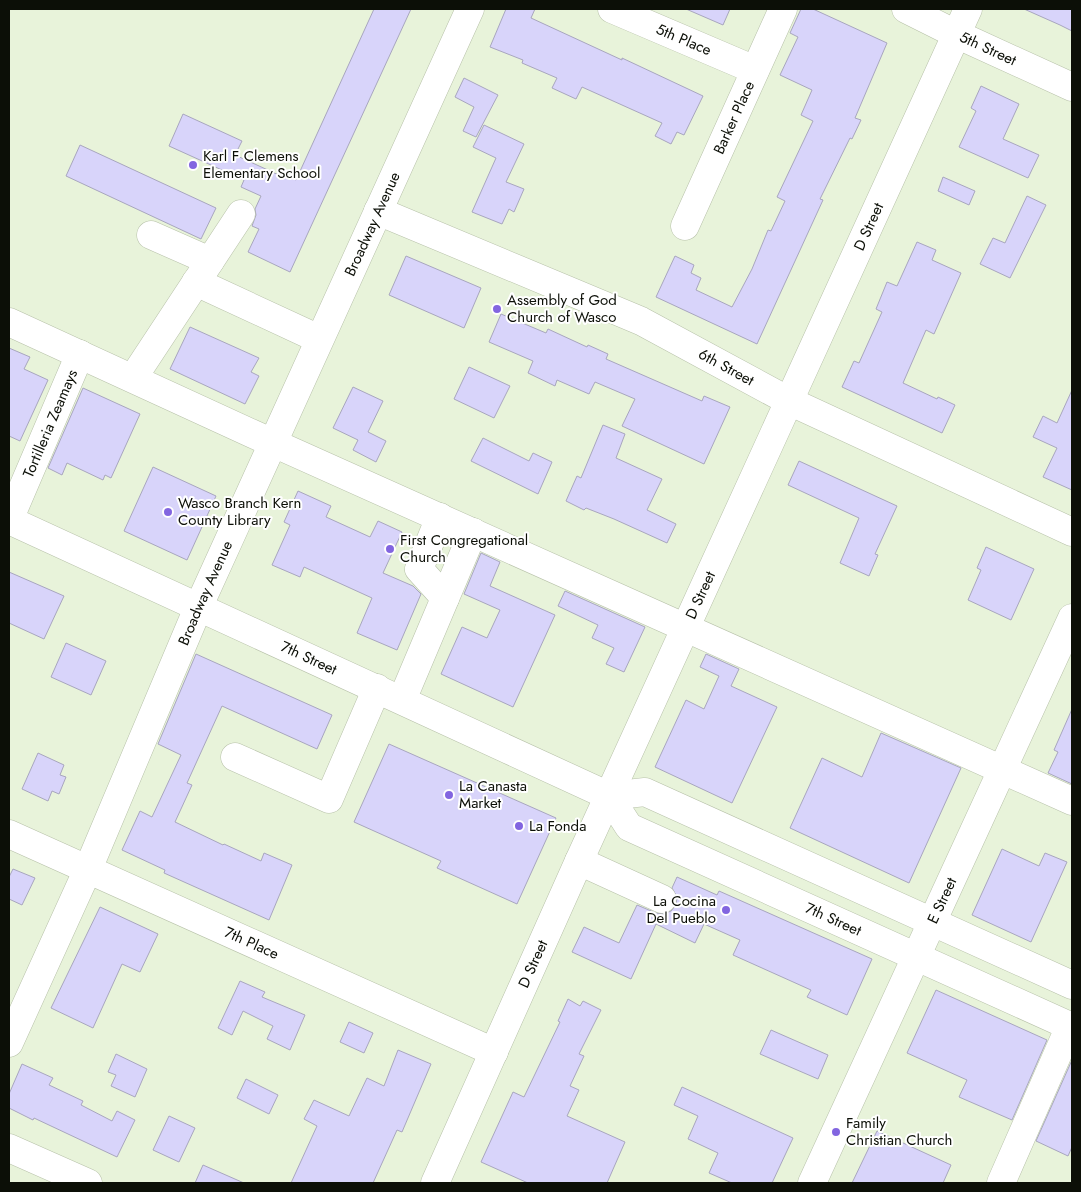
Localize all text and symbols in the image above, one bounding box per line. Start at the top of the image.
street label: 5th Place [653,18,715,61]
street label: 5th Street [956,26,1020,71]
street label: Barker Place [708,77,760,158]
place label: Karl F Clemens Elementary School [203,145,320,184]
marker: Karl F Clemens Elementary School [187,159,199,171]
street label: Broadway Avenue [339,168,406,280]
street label: D Street [848,199,889,254]
place label: Assembly of God Church of Wasco [507,289,617,328]
marker: Assembly of God Church of Wasco [491,303,503,315]
street label: 6th Street [694,343,758,391]
street label: Tortilleria Zeamays [17,366,83,481]
place label: Wasco Branch Kern County Library [178,492,301,531]
marker: Wasco Branch Kern County Library [162,506,174,518]
place label: First Congregational Church [400,529,528,568]
street label: Broadway Avenue [172,537,238,649]
marker: First Congregational Church [384,543,396,555]
street label: D Street [680,567,721,623]
street label: 7th Street [277,635,341,681]
place label: La Canasta Market [459,775,527,814]
marker: La Canasta Market [443,789,455,801]
place label: La Fonda [529,815,586,837]
marker: La Fonda [513,820,525,832]
street label: E Street [922,873,962,927]
place label: La Cocina Del Pueblo [646,890,716,929]
street label: 7th Street [802,897,865,942]
marker: La Cocina Del Pueblo [720,904,732,916]
street label: 7th Place [221,921,283,965]
street label: D Street [513,936,553,991]
place label: Family Christian Church [846,1112,952,1151]
marker: Family Christian Church [830,1126,842,1138]

